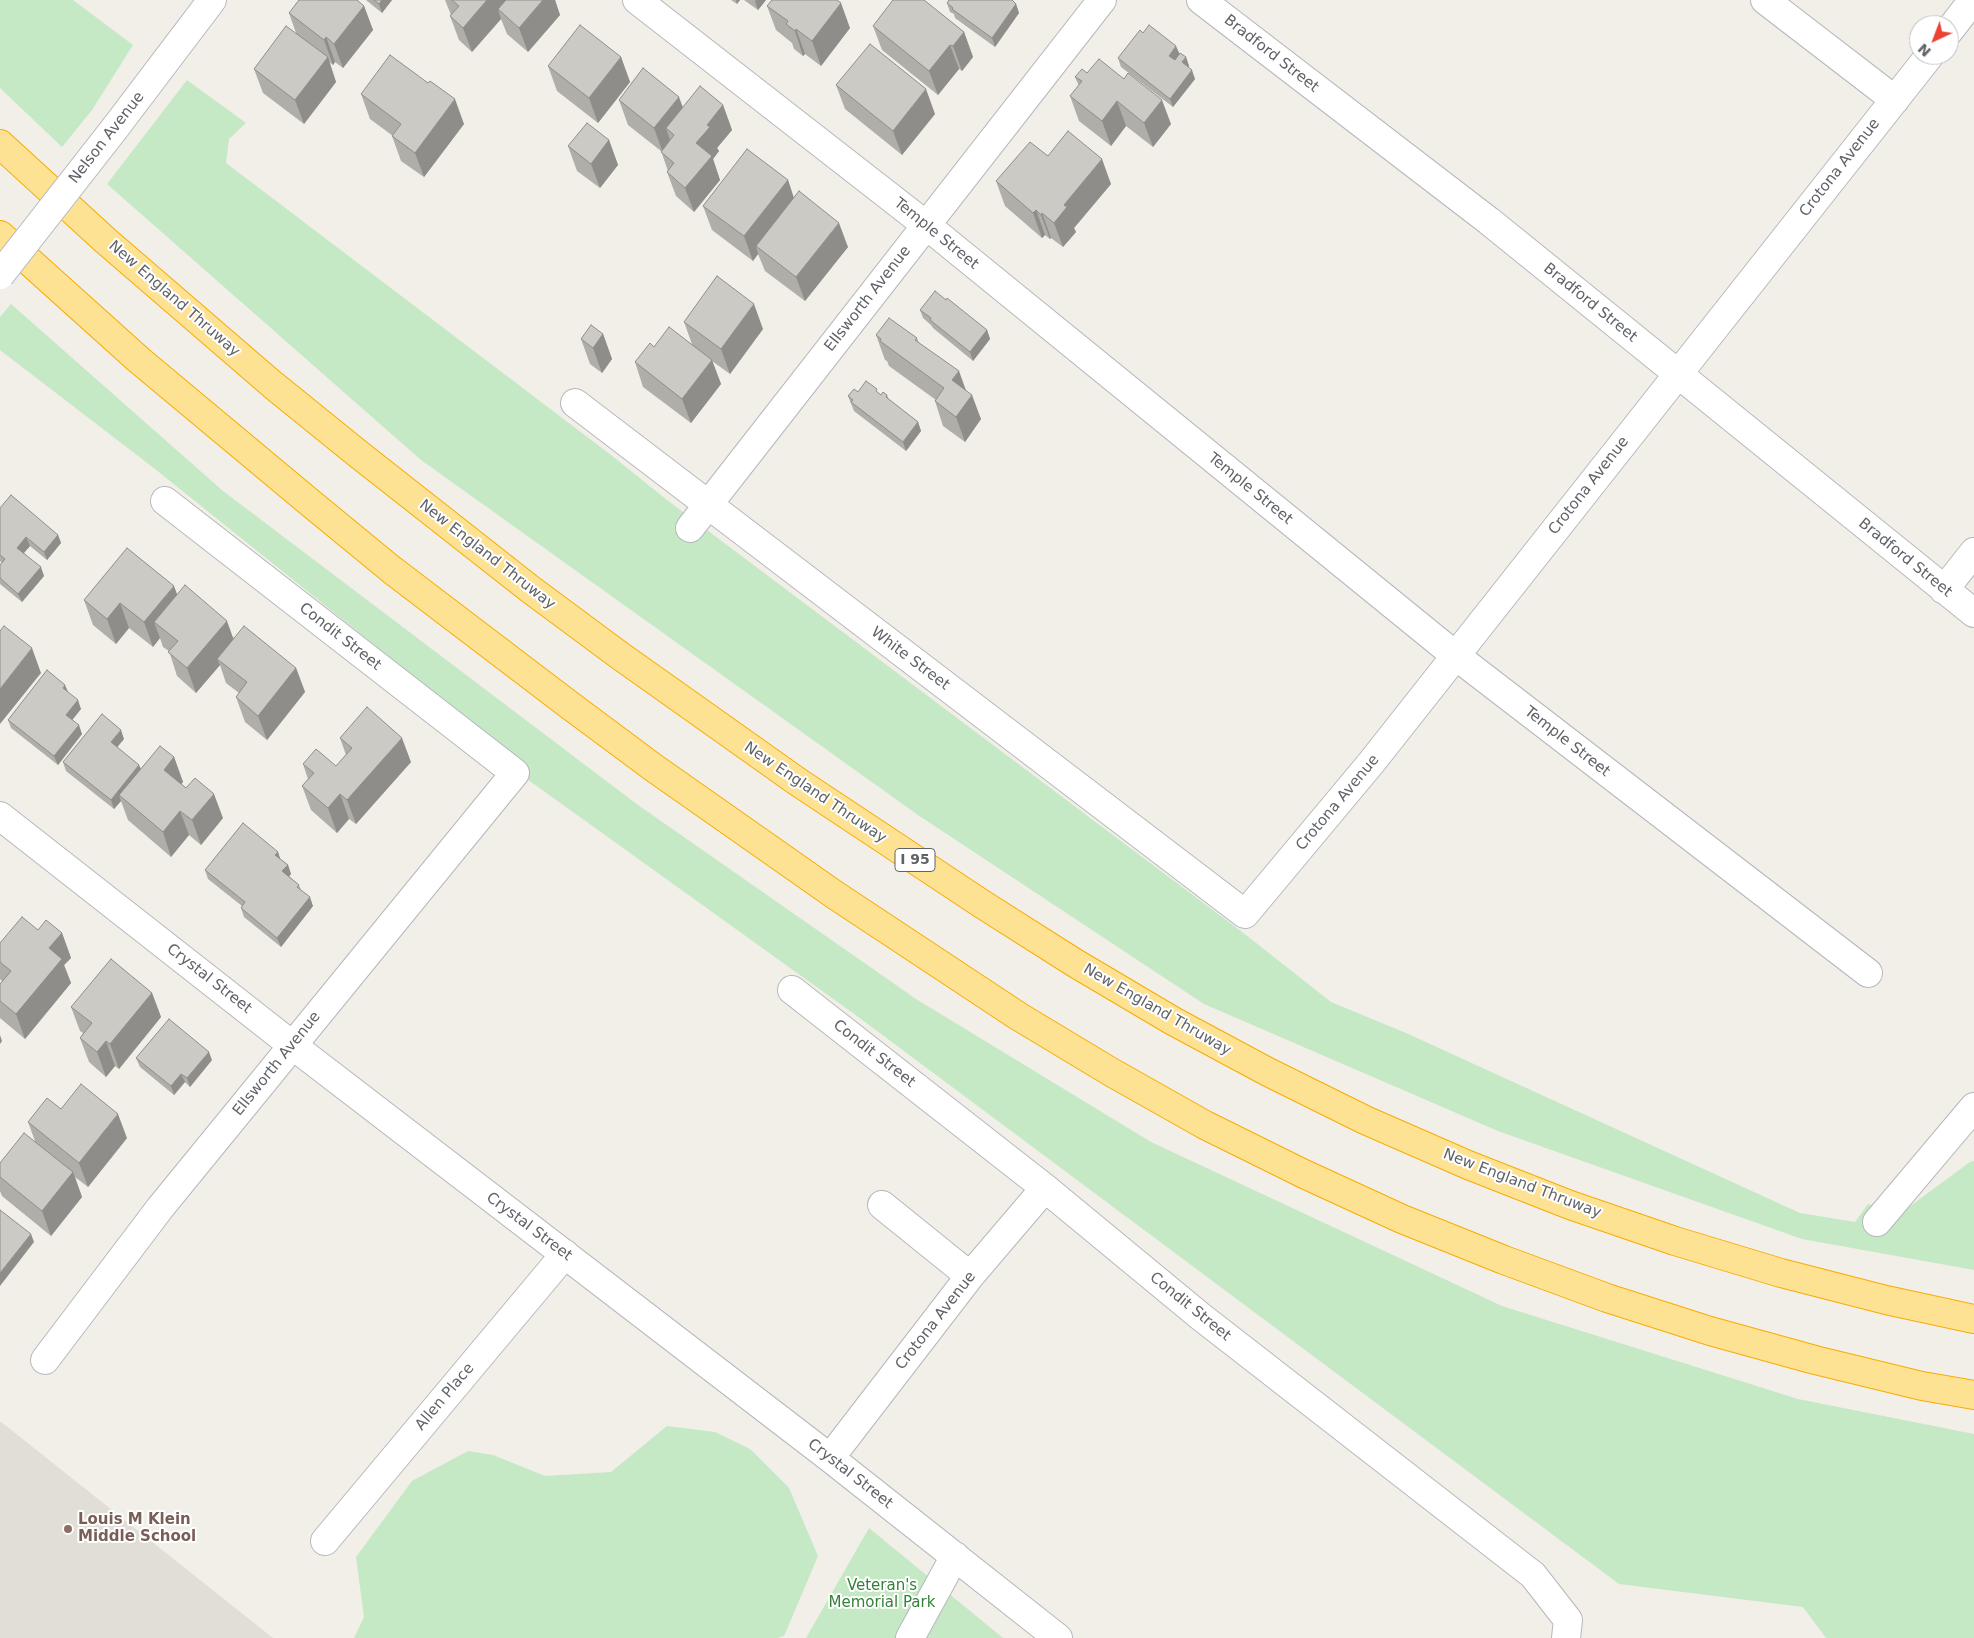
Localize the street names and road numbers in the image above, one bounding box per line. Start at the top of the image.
street label: Bradford Street [1220,11,1322,97]
street label: Nelson Avenue [66,88,148,188]
street label: Crotona Avenue [1796,115,1884,221]
street label: Temple Street [890,194,982,274]
street label: New England Thruway [105,237,243,361]
street label: Ellsworth Avenue [821,243,915,355]
street label: Bradford Street [1539,260,1641,346]
street label: Crotona Avenue [1545,433,1633,539]
street label: Temple Street [1204,449,1296,529]
street label: New England Thruway [415,496,559,614]
street label: Bradford Street [1854,515,1956,601]
street label: Condit Street [295,599,385,675]
street label: White Street [867,624,953,694]
street label: Temple Street [1521,703,1613,781]
street label: New England Thruway [740,739,890,847]
street label: Crotona Avenue [1293,751,1383,855]
road number: I 95 [895,848,935,872]
street label: Crystal Street [163,940,255,1018]
street label: New England Thruway [1080,960,1234,1060]
street label: Ellsworth Avenue [229,1008,325,1120]
street label: Condit Street [829,1016,919,1092]
street label: New England Thruway [1440,1146,1604,1222]
street label: Crystal Street [482,1189,576,1265]
street label: Crotona Avenue [892,1268,980,1374]
street label: Condit Street [1146,1269,1234,1345]
street label: Allen Place [412,1360,478,1434]
street label: Crystal Street [804,1435,896,1513]

